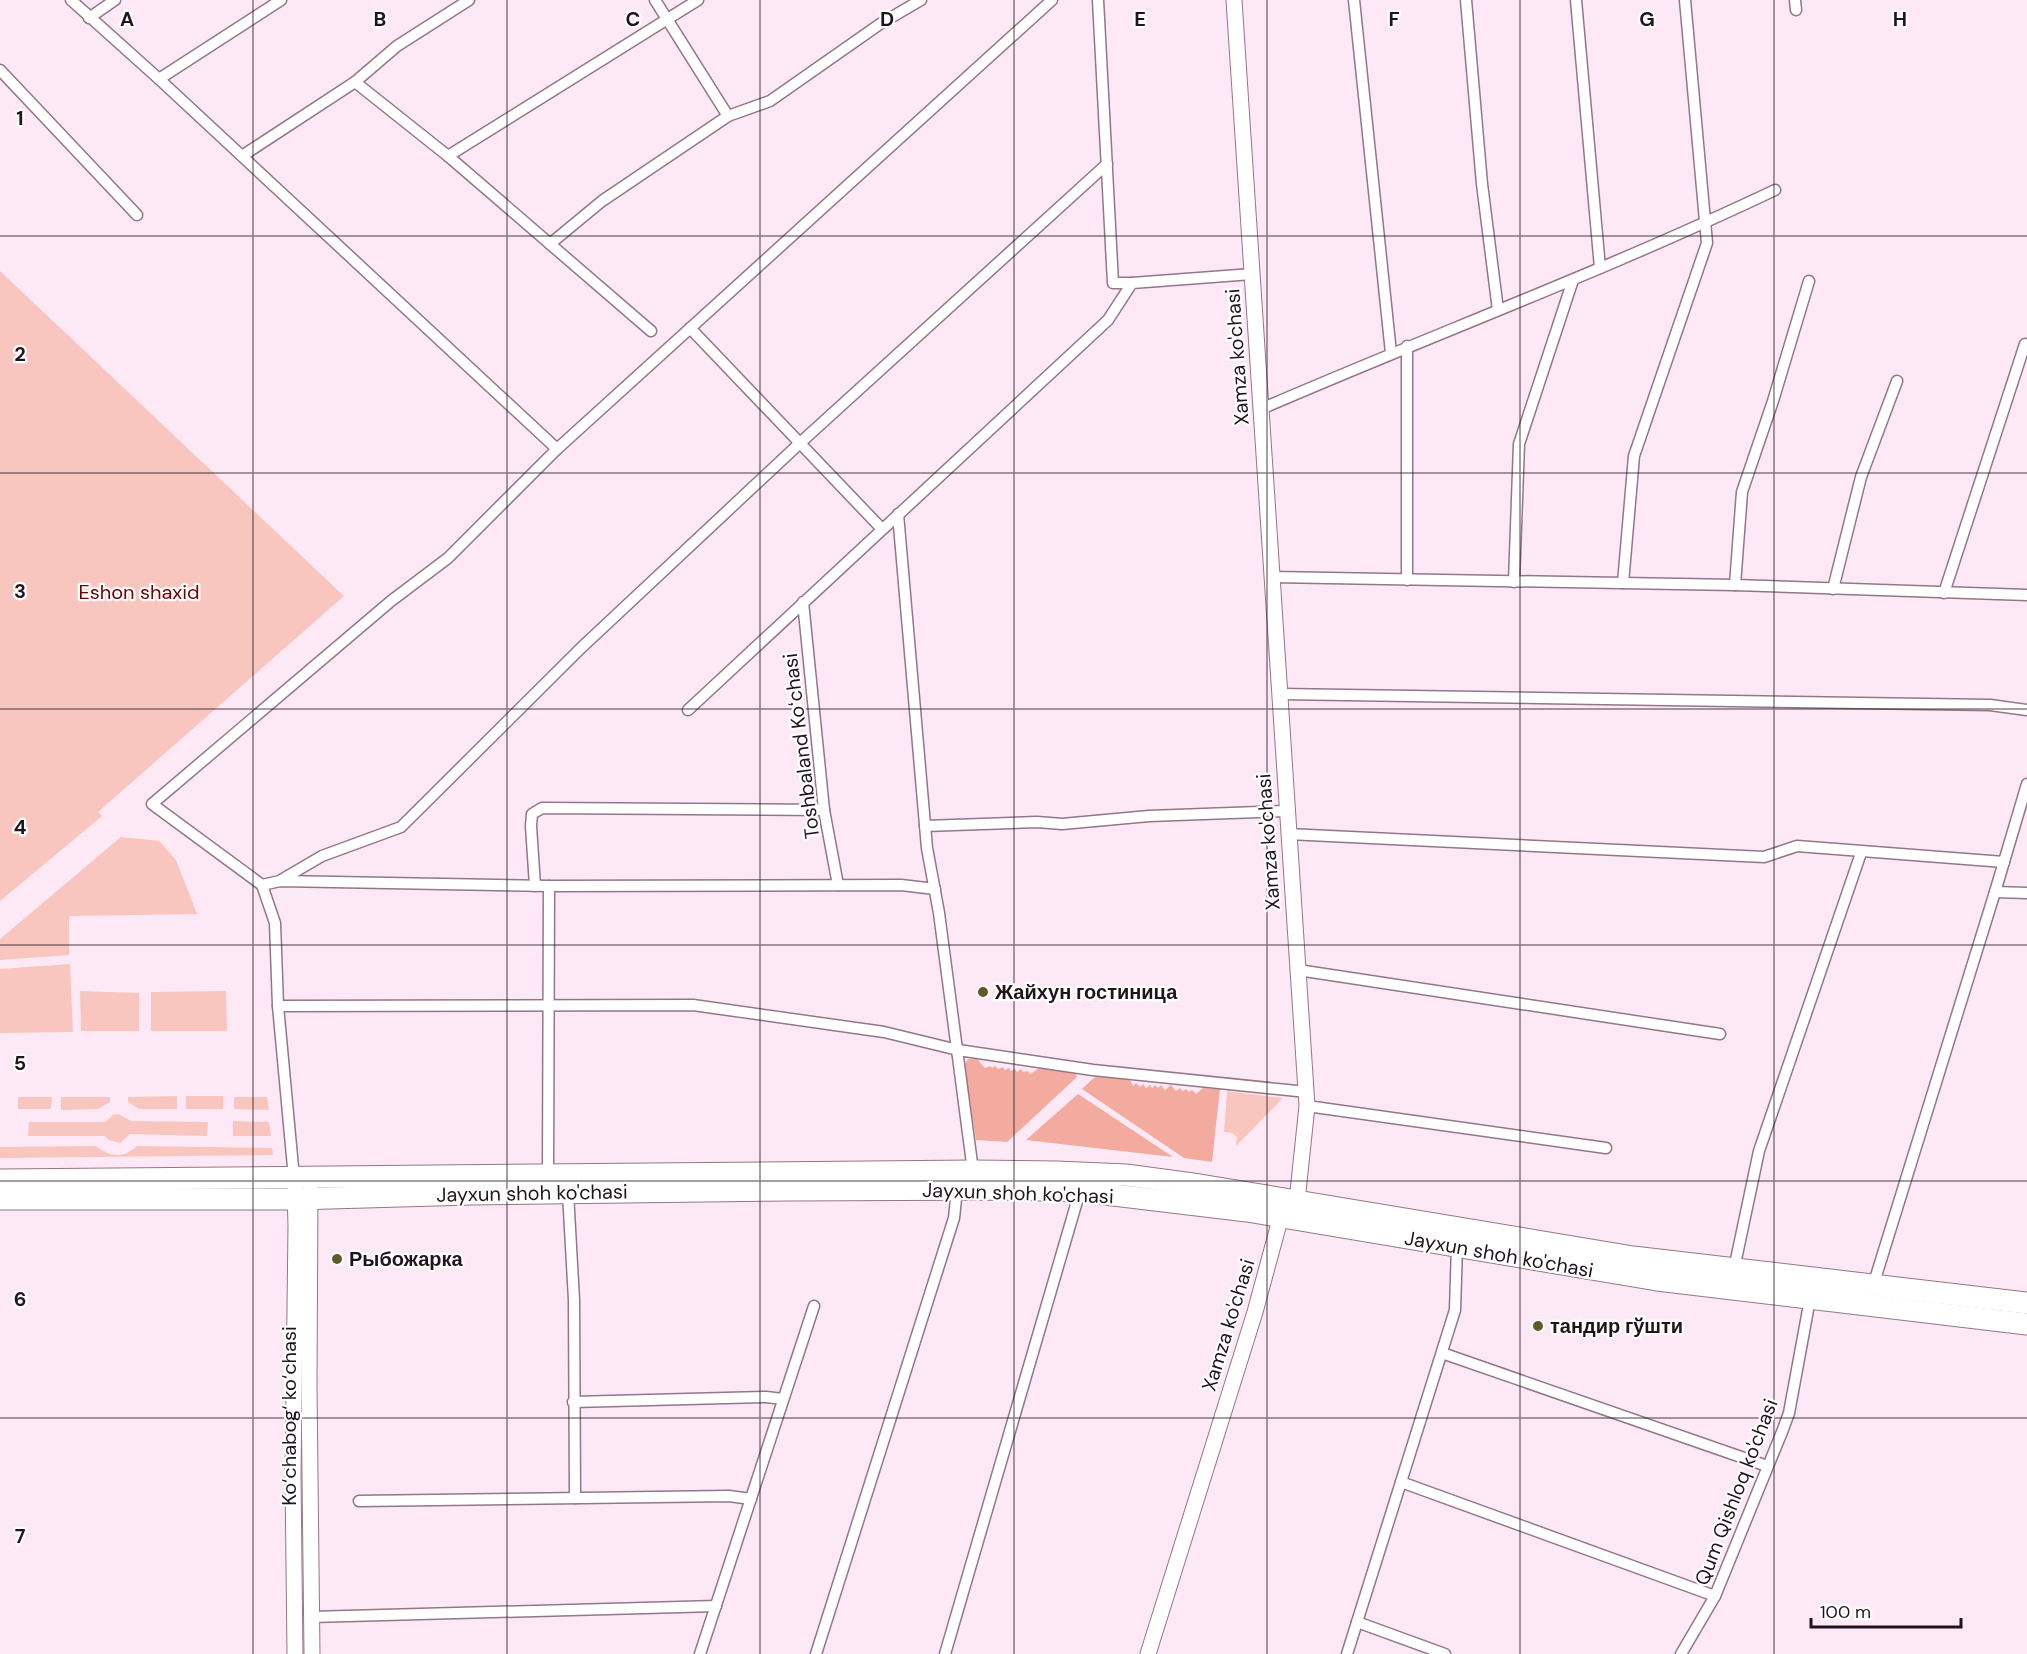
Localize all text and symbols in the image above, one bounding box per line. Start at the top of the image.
text: A [120,6,134,32]
text: B [374,6,386,32]
text: C [626,6,640,32]
text: D [880,6,894,32]
text: E [1134,6,1146,32]
text: F [1388,6,1400,32]
text: G [1639,6,1655,32]
text: H [1893,6,1907,32]
text: 1 [16,105,24,131]
street label: Xamza ko'chasi [1219,288,1255,426]
text: 2 [14,341,26,367]
text: 3 [14,578,26,604]
park label: Eshon shaxid [78,579,200,605]
street label: Toshbaland Koʻchasi [777,652,825,840]
street label: Xamza ko'chasi [1250,773,1286,911]
text: 4 [14,814,27,840]
place label: Жайхун гостиница [994,979,1178,1005]
marker: Жайхун гостиница [976,985,990,999]
text: 5 [14,1050,26,1076]
street label: Jayxun shoh ko'chasi [922,1177,1114,1209]
street label: Jayxun shoh ko'chasi [436,1178,628,1208]
street label: Jayxun shoh ko'chasi [1402,1225,1596,1283]
place label: Рыбожарка [349,1246,464,1272]
marker: Рыбожарка [330,1252,344,1266]
street label: Xamza ko'chasi [1196,1256,1260,1394]
text: 6 [14,1286,26,1312]
place label: тандир гўшти [1550,1313,1683,1339]
marker: тандир гўшти [1531,1319,1545,1333]
street label: Ko‘chabog‘ ko‘chasi [276,1326,302,1506]
street label: Qum Qishloq ko'chasi [1688,1395,1784,1589]
text: 7 [15,1523,26,1549]
scale bar [1811,1591,1961,1629]
text: 100 m [1820,1600,1871,1624]

